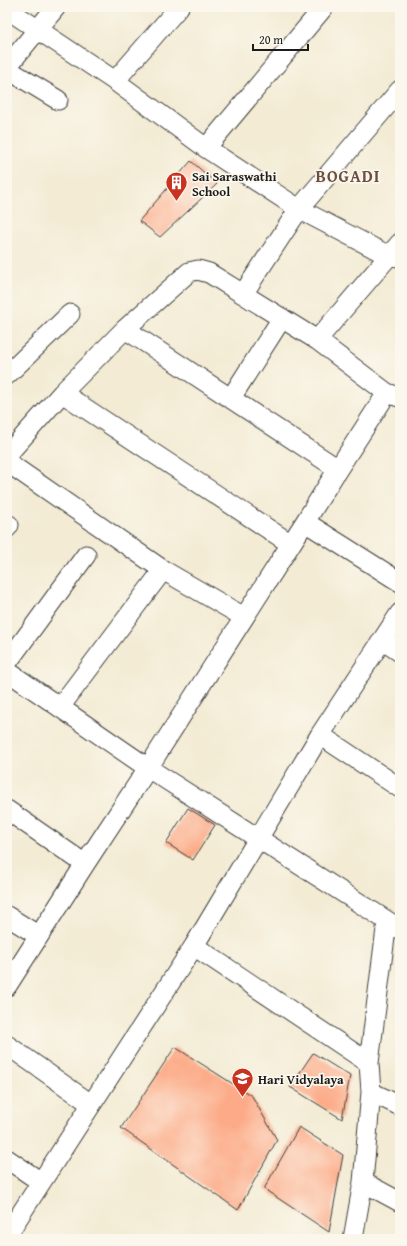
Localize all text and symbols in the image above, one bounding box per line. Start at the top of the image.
scale bar [253,26,308,52]
text: 20 m [259,31,283,48]
district label: BOGADI [315,163,381,188]
place label: Sai Saraswathi School [192,167,276,201]
building icon: Sai Saraswathi School [163,170,189,203]
school or university icon: Hari Vidyalaya [230,1066,256,1099]
place label: Hari Vidyalaya [258,1070,344,1089]

